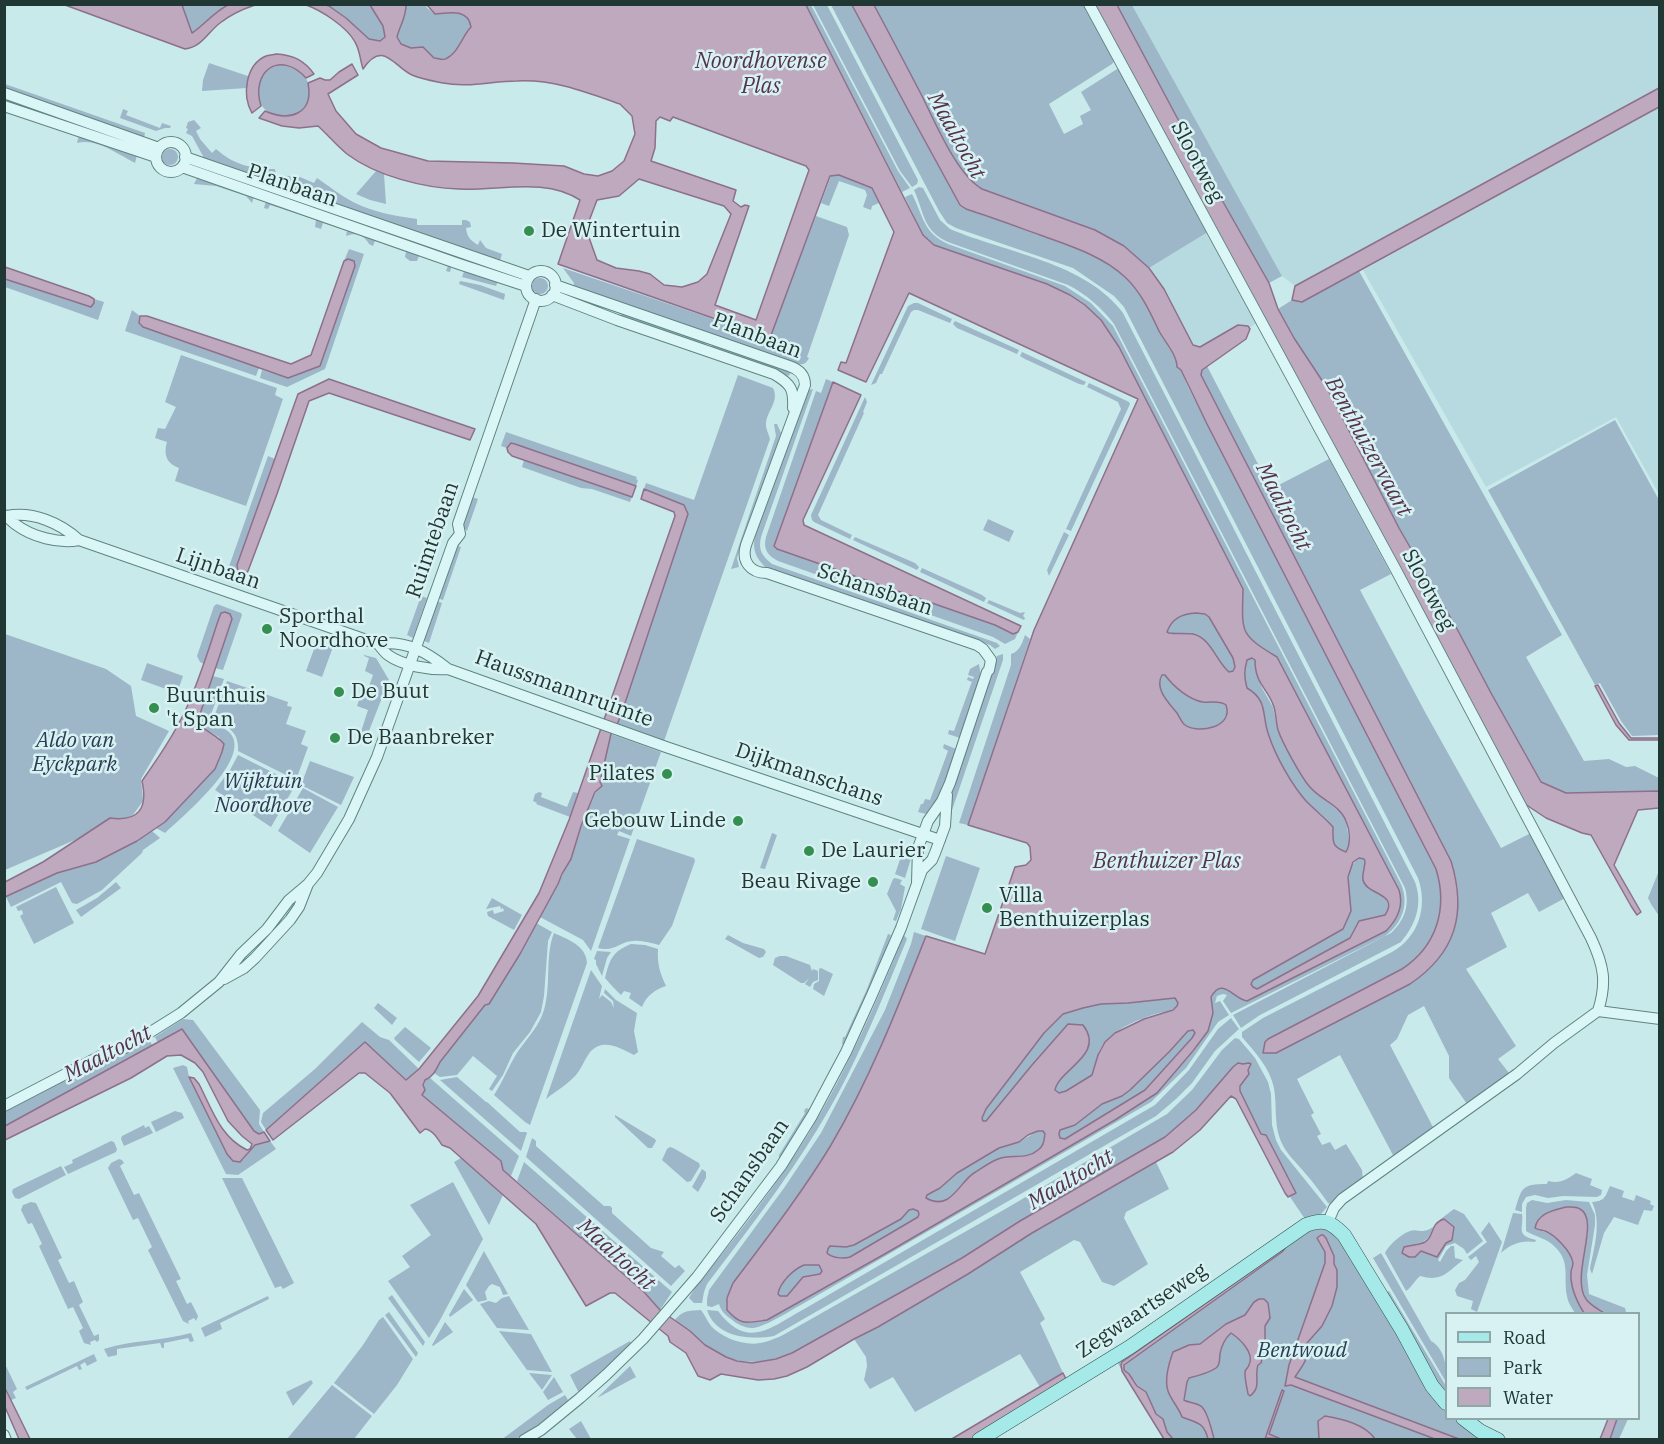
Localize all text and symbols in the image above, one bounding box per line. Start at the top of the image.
water label: Noordhovense Plas [695,49,827,100]
water label: Maaltocht [921,88,991,184]
street label: Slootweg [1165,117,1229,207]
street label: Planbaan [244,159,340,213]
place label: De Wintertuin [541,218,681,244]
marker: De Wintertuin [522,224,536,238]
street label: Planbaan [709,307,805,365]
water label: Benthuizervaart [1319,373,1417,521]
water label: Maaltocht [1250,458,1316,556]
street label: Ruimtebaan [401,478,465,602]
street label: Lijnbaan [172,543,264,595]
street label: Slootweg [1396,545,1460,635]
street label: Schansbaan [814,558,936,622]
place label: Sporthal Noordhove [279,604,388,654]
marker: Sporthal Noordhove [260,622,274,636]
street label: Haussmannruimte [472,645,656,733]
place label: De Buut [351,679,429,705]
place label: Buurthuis 't Span [166,683,266,733]
marker: De Buut [332,685,346,699]
marker: Buurthuis 't Span [147,701,161,715]
place label: De Baanbreker [347,725,494,751]
park label: Aldo van Eyckpark [33,728,117,778]
marker: De Baanbreker [328,731,342,745]
street label: Dijkmanschans [732,738,886,812]
place label: Pilates [589,761,655,787]
marker: Pilates [660,767,674,781]
park label: Wijktuin Noordhove [215,769,311,819]
place label: Gebouw Linde [584,808,726,834]
marker: Gebouw Linde [731,814,745,828]
place label: De Laurier [821,838,925,864]
marker: De Laurier [802,844,816,858]
water label: Benthuizer Plas [1093,849,1241,875]
place label: Beau Rivage [741,869,861,895]
marker: Beau Rivage [866,875,880,889]
place label: Villa Benthuizerplas [999,883,1150,933]
marker: Villa Benthuizerplas [980,901,994,915]
water label: Maaltocht [60,1020,156,1088]
street label: Schansbaan [705,1114,795,1228]
water label: Maaltocht [1023,1144,1119,1216]
water label: Maaltocht [572,1213,660,1297]
street label: Zegwaartseweg [1072,1258,1212,1364]
legend [1445,1312,1640,1420]
text: Road [1503,1326,1546,1349]
park label: Bentwoud [1257,1338,1347,1364]
text: Park [1503,1356,1542,1379]
text: Water [1503,1386,1553,1409]

